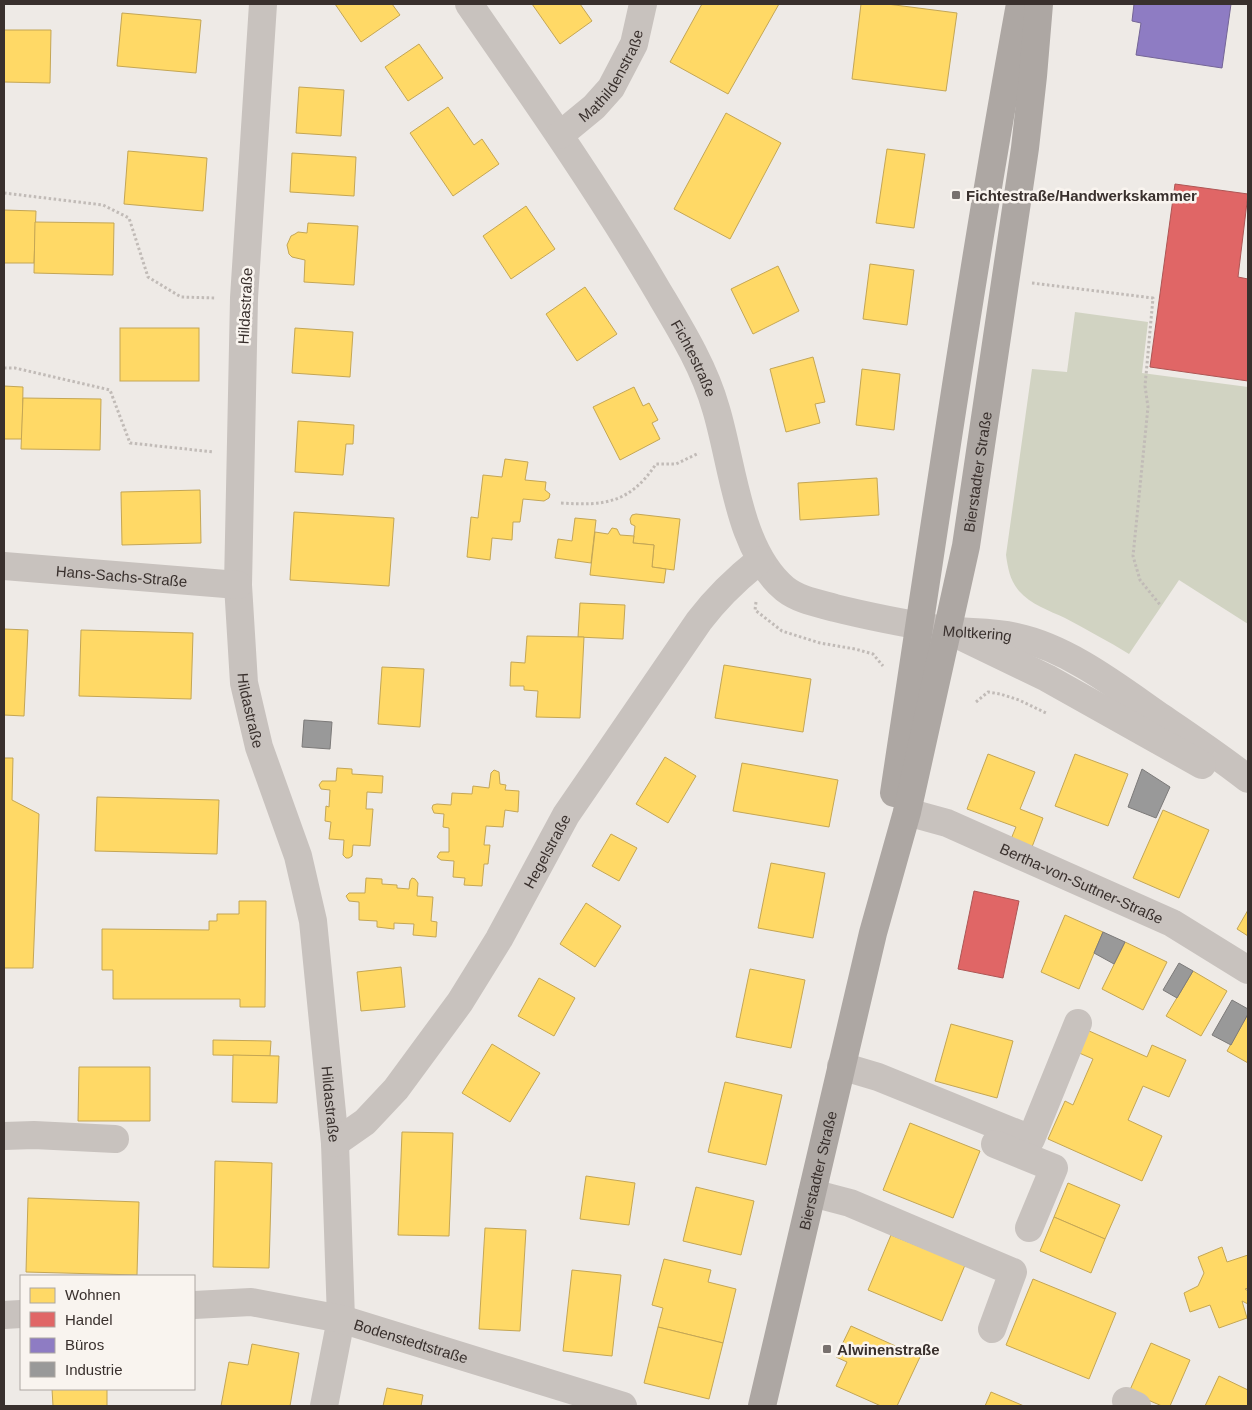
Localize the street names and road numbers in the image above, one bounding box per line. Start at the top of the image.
street label: Mathildenstraße [575,28,646,125]
street label: Hildastraße [235,267,255,345]
street label: Fichtestraße [668,317,720,399]
street label: Bierstadter Straße [960,410,994,533]
street label: Hans-Sachs-Straße [55,562,188,589]
street label: Moltkering [942,621,1013,644]
street label: Hildastraße [235,672,267,750]
street label: Hegelstraße [520,811,573,891]
street label: Bertha-von-Suttner-Straße [998,839,1166,927]
street label: Hildastraße [319,1065,343,1143]
street label: Bierstadter Straße [795,1109,839,1232]
street label: Bodenstedtstraße [352,1315,470,1366]

